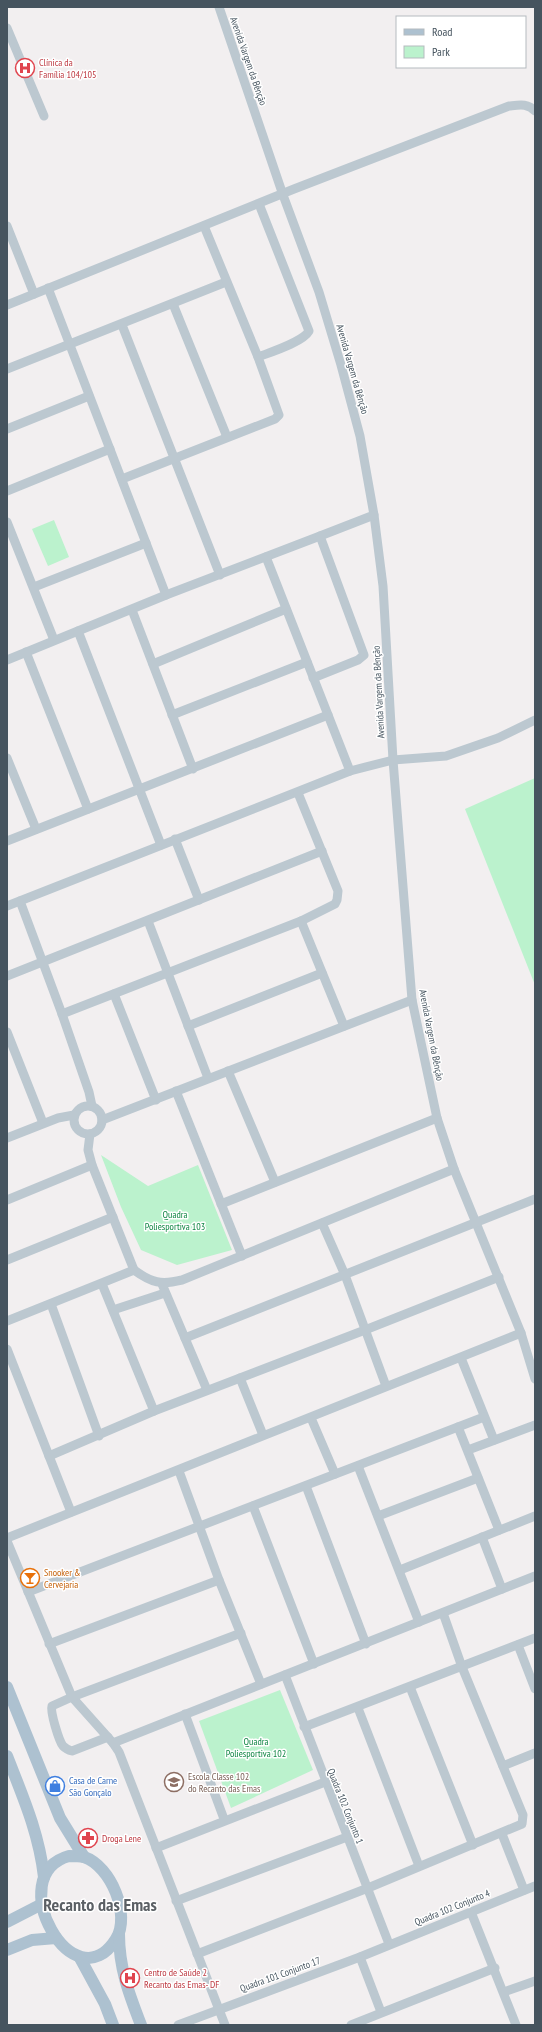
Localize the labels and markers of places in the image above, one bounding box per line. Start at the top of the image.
place label: Clínica da Família 104/105 [39,56,96,81]
hospital icon: Clínica da Família 104/105 [14,57,36,79]
place label: Snooker & Cervejaria [44,1566,81,1591]
bar icon: Snooker & Cervejaria [19,1567,41,1589]
place label: Escola Classe 102 do Recanto das Emas [188,1770,261,1795]
school or university icon: Escola Classe 102 do Recanto das Emas [163,1771,185,1793]
place label: Casa de Carne São Gonçalo [69,1774,117,1799]
shop icon: Casa de Carne São Gonçalo [44,1775,66,1797]
pharmacy icon: Droga Lene [77,1827,99,1849]
place label: Droga Lene [102,1832,141,1845]
place label: Centro de Saúde 2 Recanto das Emas- DF [144,1966,219,1991]
hospital icon: Centro de Saúde 2 Recanto das Emas- DF [119,1967,141,1989]

